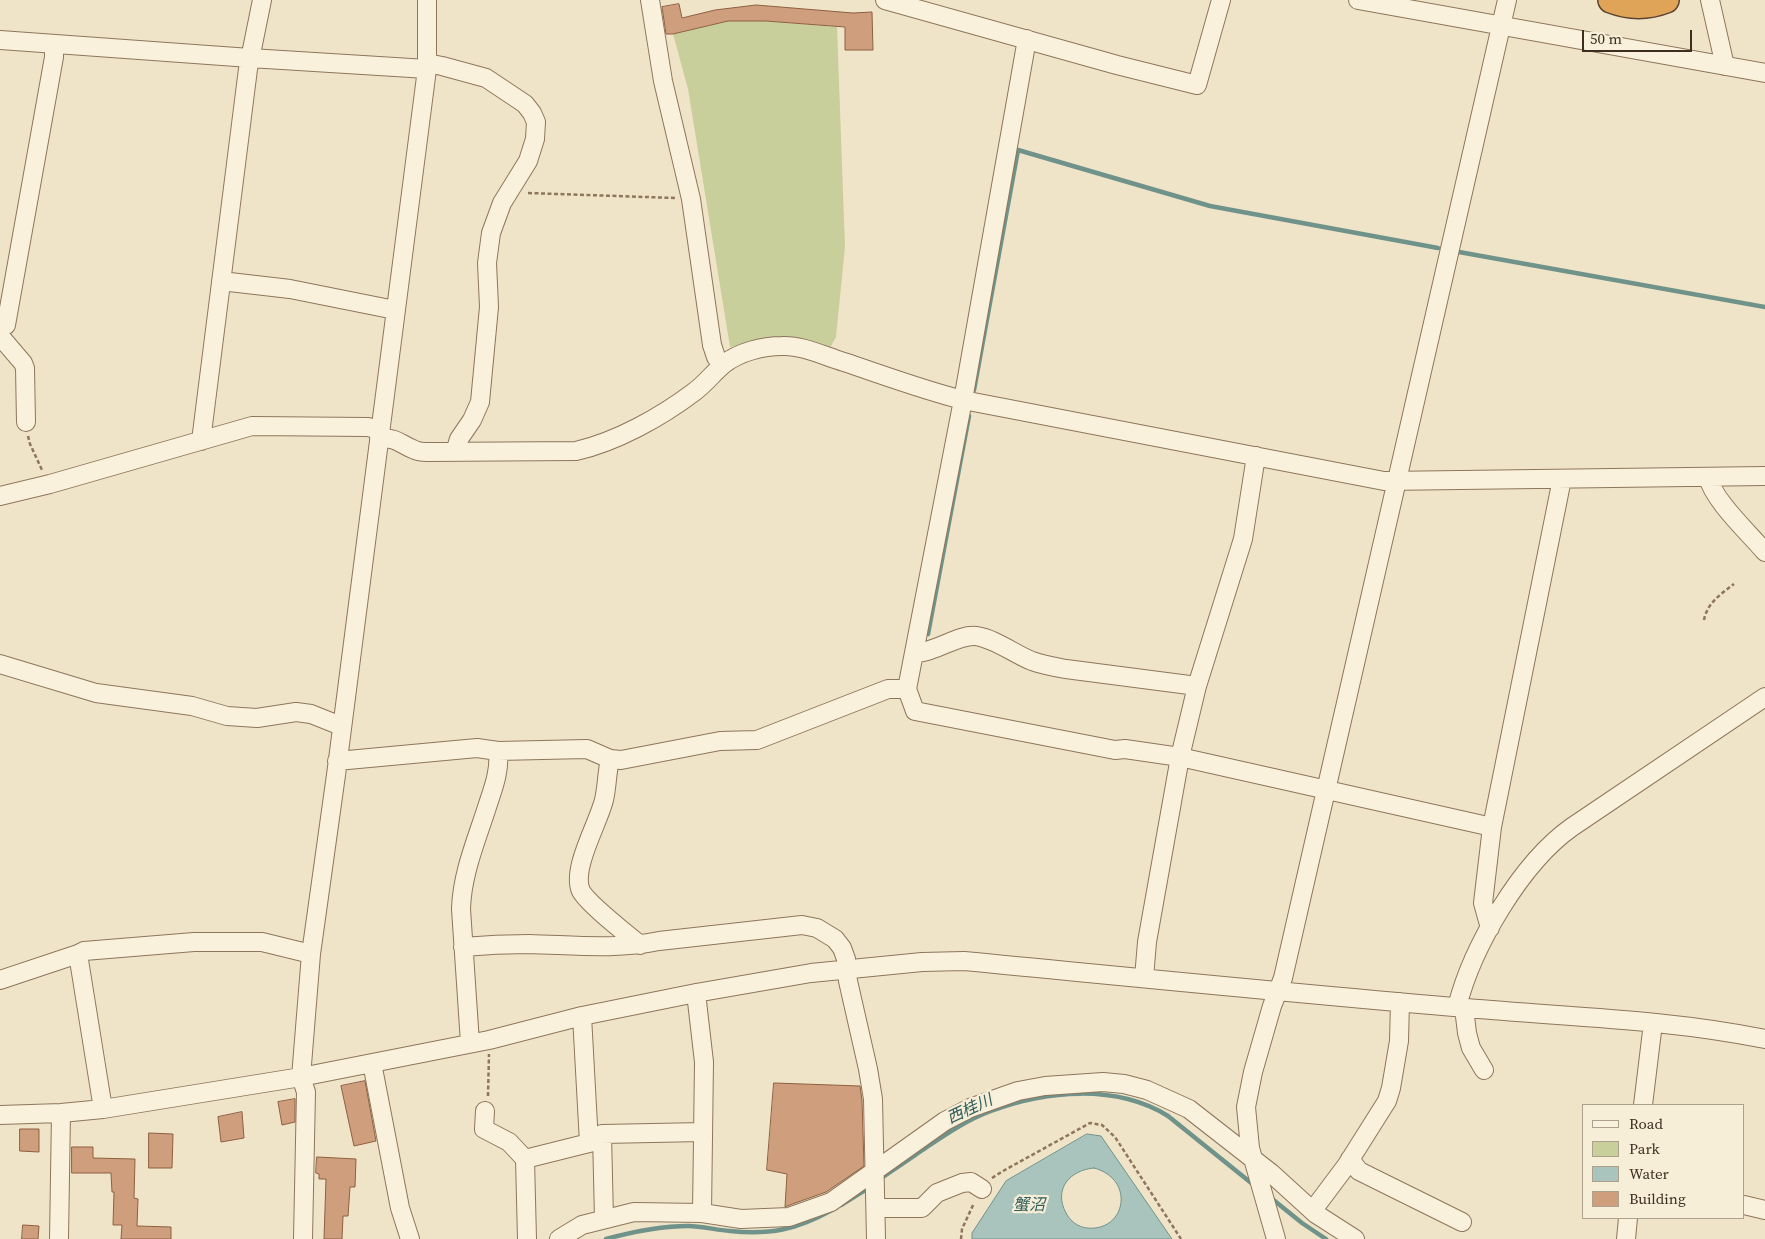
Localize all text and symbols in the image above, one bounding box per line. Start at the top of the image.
scale bar [1585,20,1695,52]
text: 50 m [1590,28,1622,49]
water label: 西桂川 [944,1091,996,1129]
legend [1582,1104,1745,1219]
text: Road [1629,1113,1663,1134]
text: Park [1629,1138,1660,1159]
text: Water [1629,1163,1669,1184]
text: Building [1629,1188,1686,1209]
water label: 蟹沼 [1013,1196,1045,1216]

